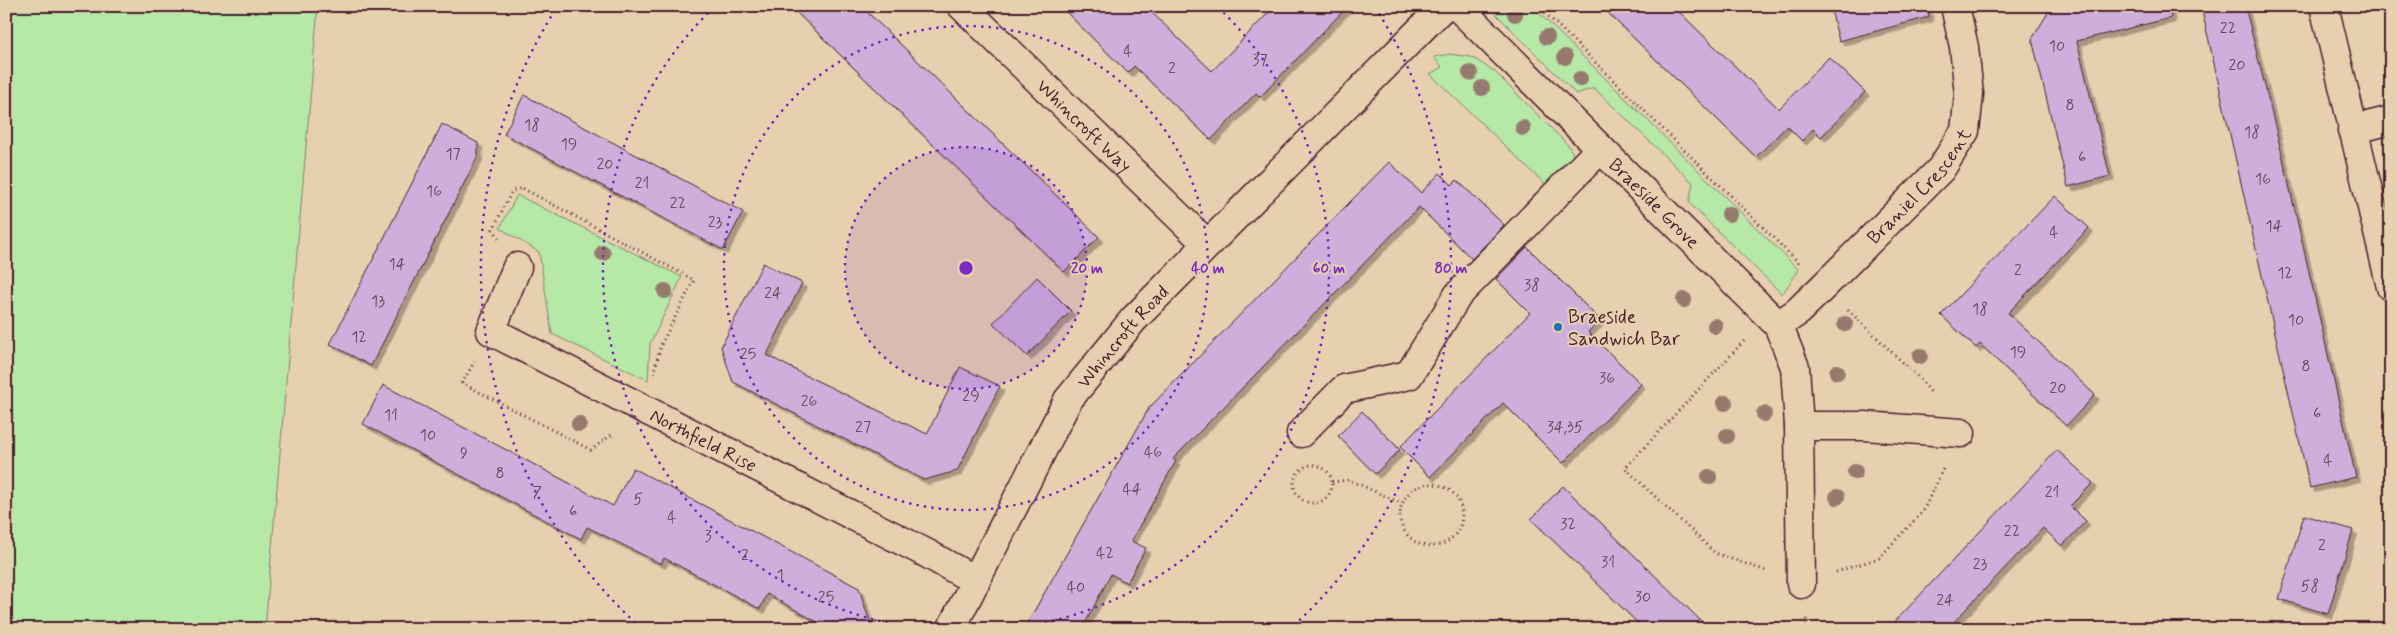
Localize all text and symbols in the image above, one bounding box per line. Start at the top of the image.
house number: 22 [2220,18,2236,39]
house number: 10 [2049,36,2065,57]
house number: 4 [1123,41,1133,62]
house number: 37 [1252,50,1268,71]
house number: 20 [2229,55,2246,76]
house number: 2 [1168,58,1176,79]
street label: Whincroft Way [1031,74,1137,179]
house number: 8 [2065,95,2075,116]
house number: 18 [524,115,540,136]
house number: 18 [2244,122,2260,143]
street label: Braniel Crescent [1862,124,1978,250]
house number: 19 [561,134,577,155]
house number: 17 [445,144,461,165]
house number: 6 [2078,147,2086,168]
street label: Braeside Grove [1603,153,1705,255]
house number: 20 [597,154,614,175]
house number: 16 [2255,169,2271,190]
house number: 21 [635,173,649,194]
house number: 16 [426,181,442,202]
house number: 22 [670,193,686,214]
house number: 23 [708,212,723,233]
house number: 14 [2266,216,2283,237]
house number: 4 [2049,222,2059,243]
house number: 14 [389,254,406,275]
centre of rings [957,259,975,277]
text: 20 m [1071,259,1103,279]
text: 40 m [1191,259,1225,279]
text: 60 m [1313,259,1345,279]
text: 80 m [1434,259,1468,279]
house number: 2 [2014,260,2022,281]
house number: 12 [2277,263,2293,284]
house number: 38 [1524,275,1540,296]
street label: Whincroft Road [1072,280,1175,394]
house number: 24 [764,283,782,304]
house number: 13 [371,291,385,312]
house number: 18 [1972,299,1988,320]
place label: Braeside Sandwich Bar [1568,305,1680,352]
house number: 10 [2288,310,2304,331]
marker: Braeside Sandwich Bar [1552,321,1564,333]
house number: 12 [351,327,367,348]
house number: 19 [2010,342,2026,363]
house number: 25 [740,344,756,365]
house number: 8 [2301,356,2311,377]
house number: 36 [1599,368,1615,389]
house number: 20 [2050,378,2067,399]
house number: 29 [962,386,980,407]
house number: 26 [801,391,817,412]
street label: Northfield Rise [646,403,761,479]
house number: 6 [2313,403,2321,424]
house number: 11 [384,405,398,426]
house number: 27 [855,417,871,438]
house number: 34,35 [1547,417,1583,438]
house number: 10 [420,425,436,446]
house number: 46 [1144,442,1162,463]
house number: 9 [460,443,468,464]
house number: 4 [2323,450,2333,471]
house number: 8 [495,463,505,484]
house number: 44 [1122,479,1142,500]
house number: 7 [532,482,542,503]
house number: 21 [2045,482,2059,503]
house number: 5 [633,489,643,510]
house number: 6 [569,501,577,522]
house number: 4 [667,507,677,528]
house number: 32 [1560,514,1576,535]
house number: 22 [2004,521,2020,542]
house number: 3 [704,526,712,547]
house number: 2 [2318,535,2326,556]
house number: 42 [1096,543,1114,564]
house number: 2 [741,545,749,566]
house number: 31 [1601,552,1615,573]
house number: 23 [1973,554,1988,575]
house number: 1 [776,565,784,586]
house number: 58 [2301,576,2319,597]
house number: 40 [1067,577,1085,598]
house number: 25 [818,587,834,608]
house number: 30 [1635,587,1651,608]
house number: 24 [1936,590,1954,611]

